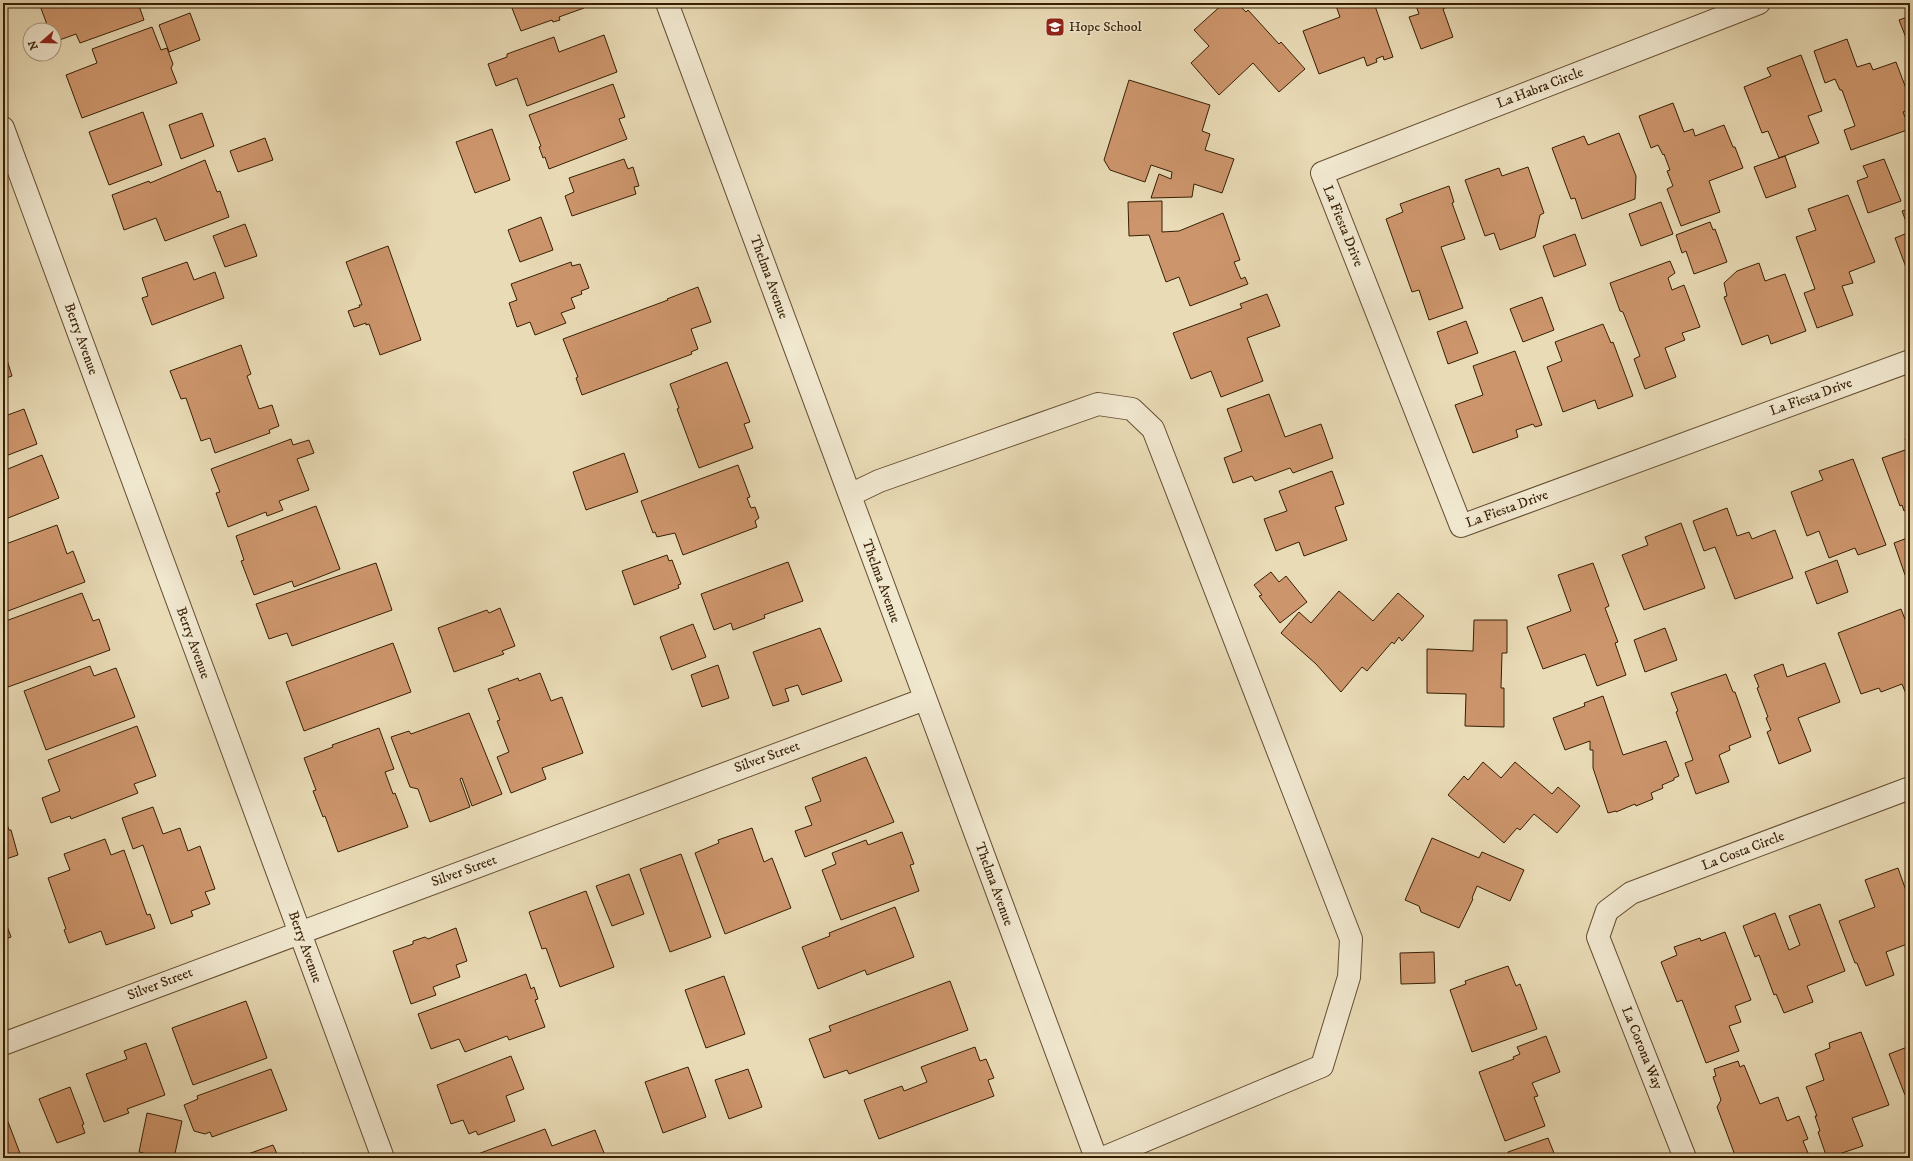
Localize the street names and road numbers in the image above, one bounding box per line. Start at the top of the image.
street label: La Habra Circle [1494,63,1586,113]
street label: La Fiesta Drive [1318,183,1368,270]
street label: Thelma Avenue [746,233,793,321]
street label: Berry Avenue [60,301,102,378]
street label: La Fiesta Drive [1767,374,1855,420]
street label: La Fiesta Drive [1463,486,1551,532]
street label: Thelma Avenue [858,537,905,625]
street label: Berry Avenue [172,605,214,682]
street label: Silver Street [732,737,803,777]
street label: La Costa Circle [1699,827,1787,875]
street label: Thelma Avenue [971,840,1018,928]
street label: Silver Street [429,851,500,891]
street label: Berry Avenue [284,909,326,986]
street label: Silver Street [125,963,196,1005]
street label: La Corona Way [1617,1004,1667,1092]

